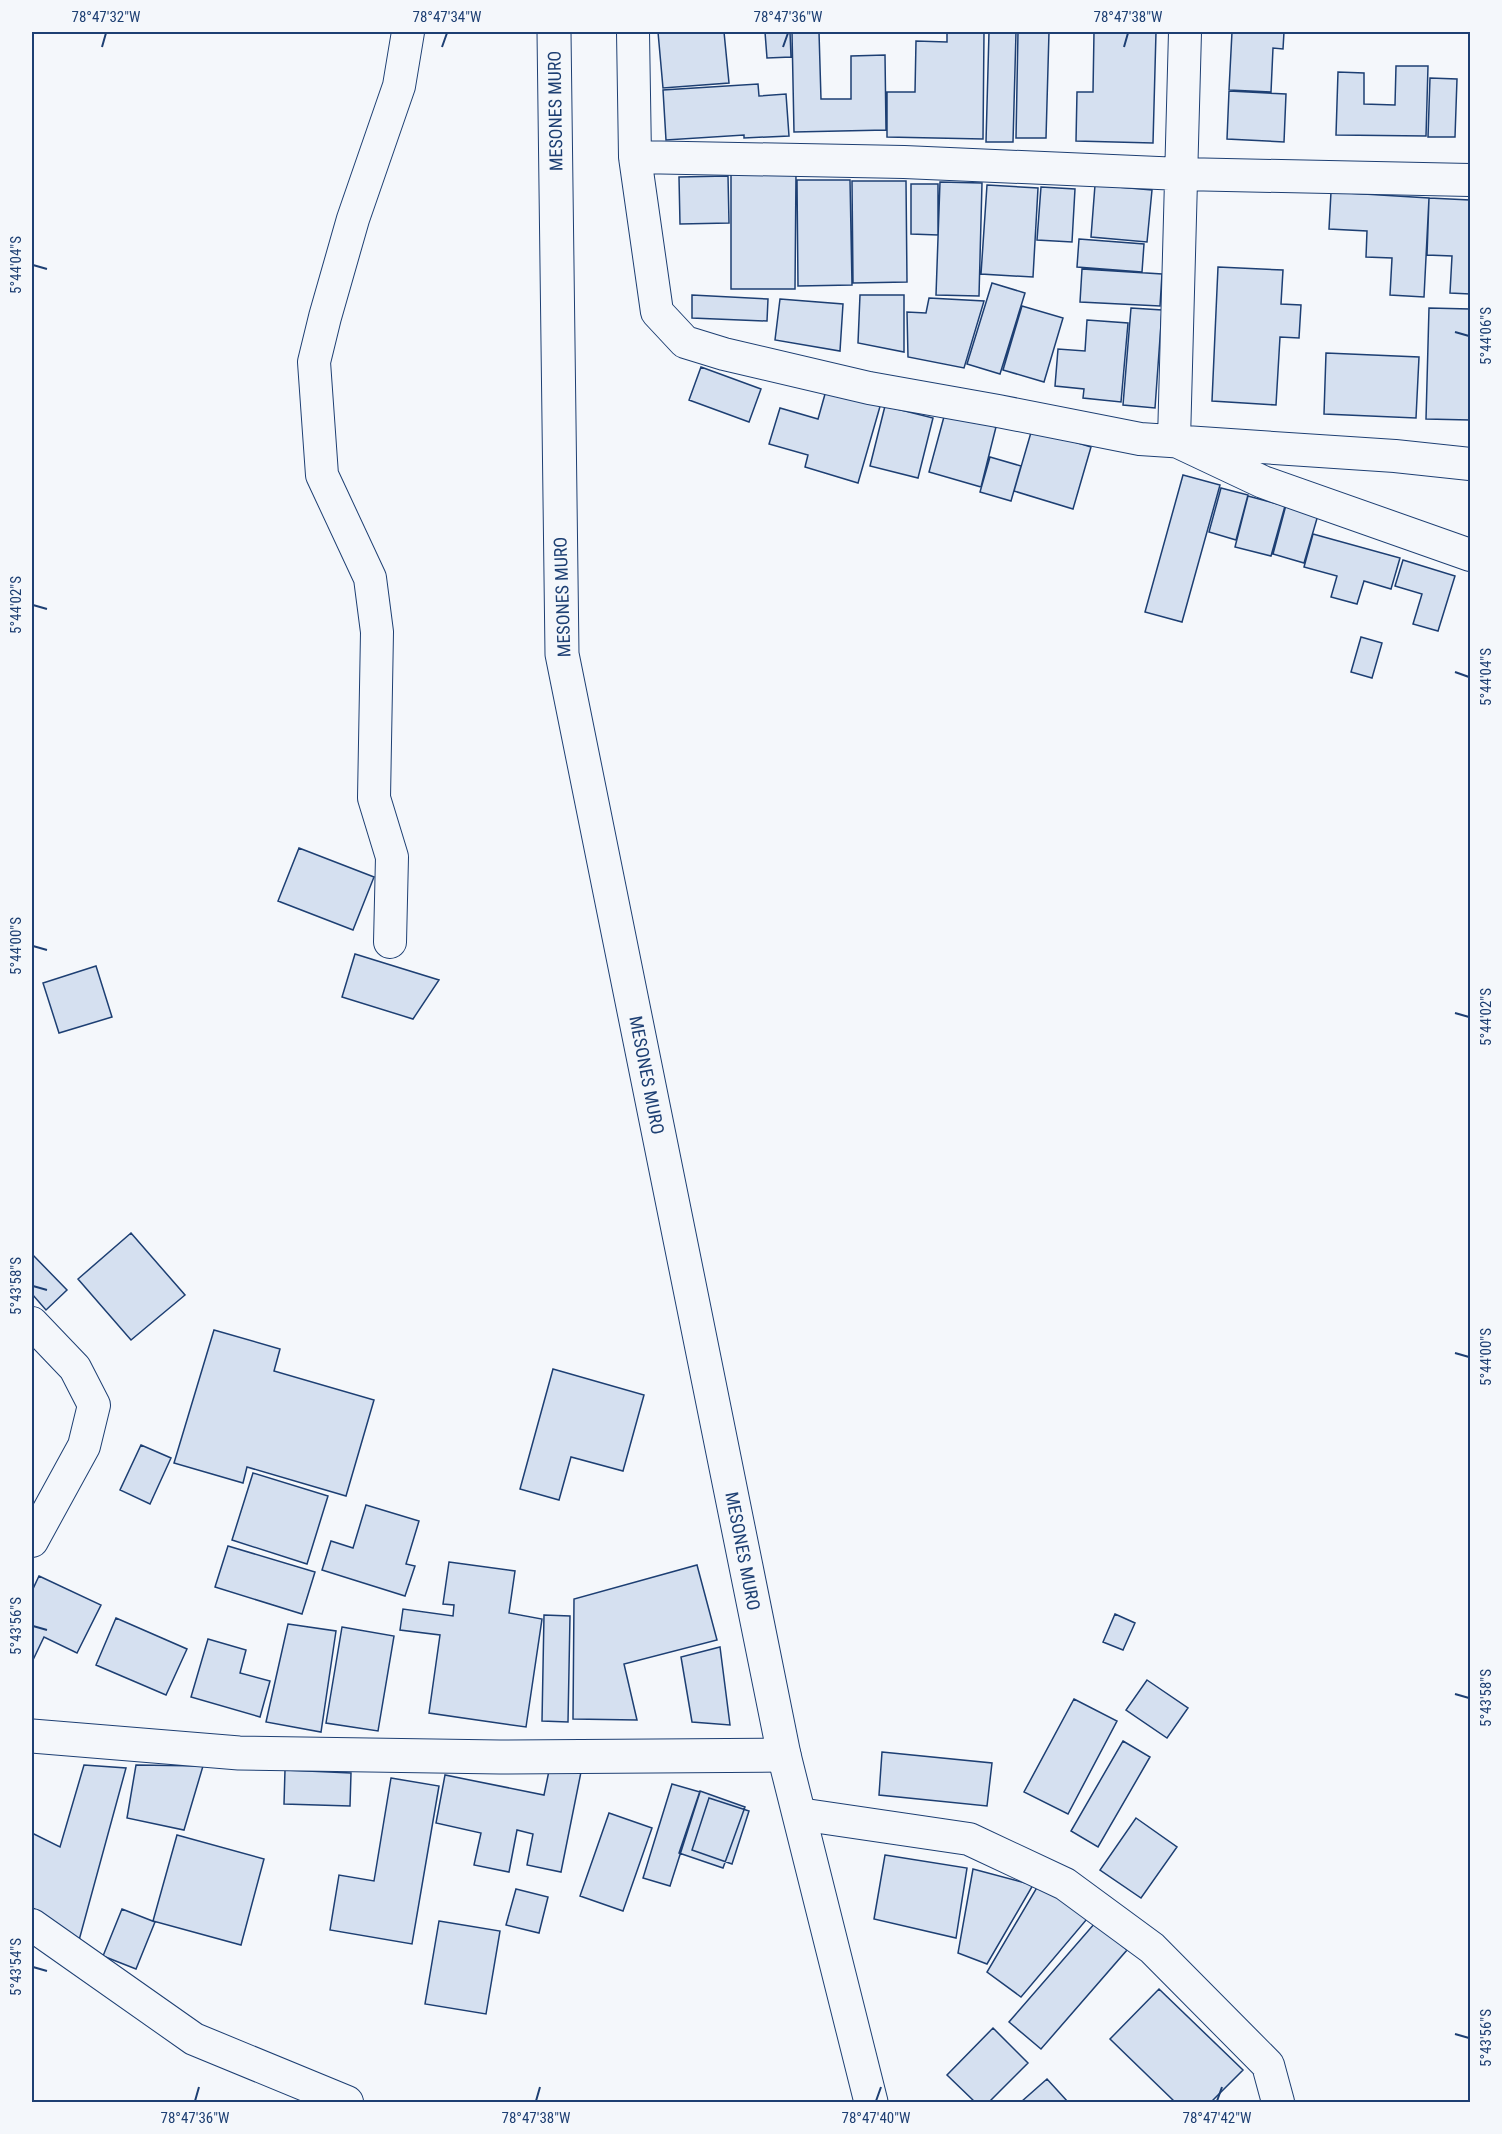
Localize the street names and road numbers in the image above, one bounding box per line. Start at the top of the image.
street label: MESONES MURO [543,51,567,171]
street label: MESONES MURO [549,536,575,658]
street label: MESONES MURO [625,1014,669,1136]
street label: MESONES MURO [721,1490,765,1612]

